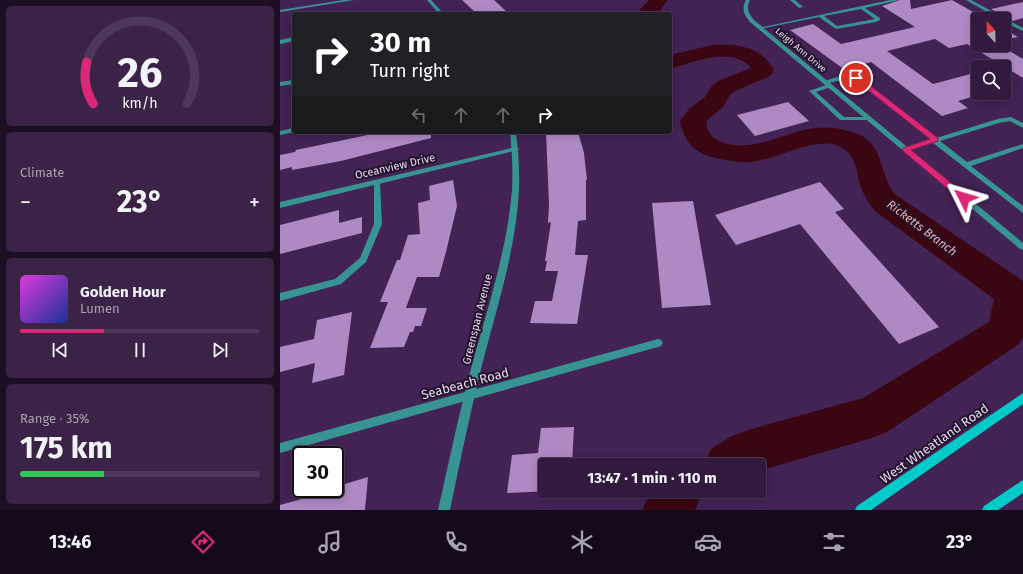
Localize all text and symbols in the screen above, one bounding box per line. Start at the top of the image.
north arrow [971,12,1011,52]
map controls [971,12,1011,100]
text: 30 m [370,26,431,59]
street label: Leigh Ann Drive [774,26,829,74]
icon: right [304,28,356,80]
text: 26 [118,48,162,98]
text: Turn right [370,60,450,82]
button: search [971,60,1011,100]
pin [839,61,873,95]
icon: arrive [845,67,867,89]
text: km/h [122,95,158,112]
icon: left [408,104,430,126]
icon: ahead [450,104,472,126]
icon: ahead [492,104,514,126]
icon: right [534,104,556,126]
street label: Oceanview Drive [354,151,437,182]
text: Climate [20,165,64,180]
position arrow [943,177,985,219]
text: 23° [117,184,163,220]
text: − [20,189,31,216]
text: + [249,189,260,216]
water label: Ricketts Branch [884,197,960,259]
street label: Greenspan Avenue [460,273,495,366]
text: Golden Hour [80,283,166,301]
text: Lumen [80,301,120,316]
icon: previous [49,339,71,361]
icon: pause [129,339,151,361]
icon: next [209,339,231,361]
street label: Seabeach Road [420,365,511,402]
street label: West Wheatland Road [877,400,991,486]
text: Range · 35% [20,411,90,426]
text: 175 km [20,430,113,466]
speed limit sign: 30 [292,446,344,498]
text: 13:47 · 1 min · 110 m [587,469,717,487]
icon: directions [189,528,217,556]
icon: music [316,528,344,556]
icon: phone [442,528,470,556]
icon: climate [568,528,596,556]
icon: car [694,528,722,556]
icon: filters [820,528,848,556]
text: 13:46 [49,531,91,553]
text: 23° [946,531,974,553]

